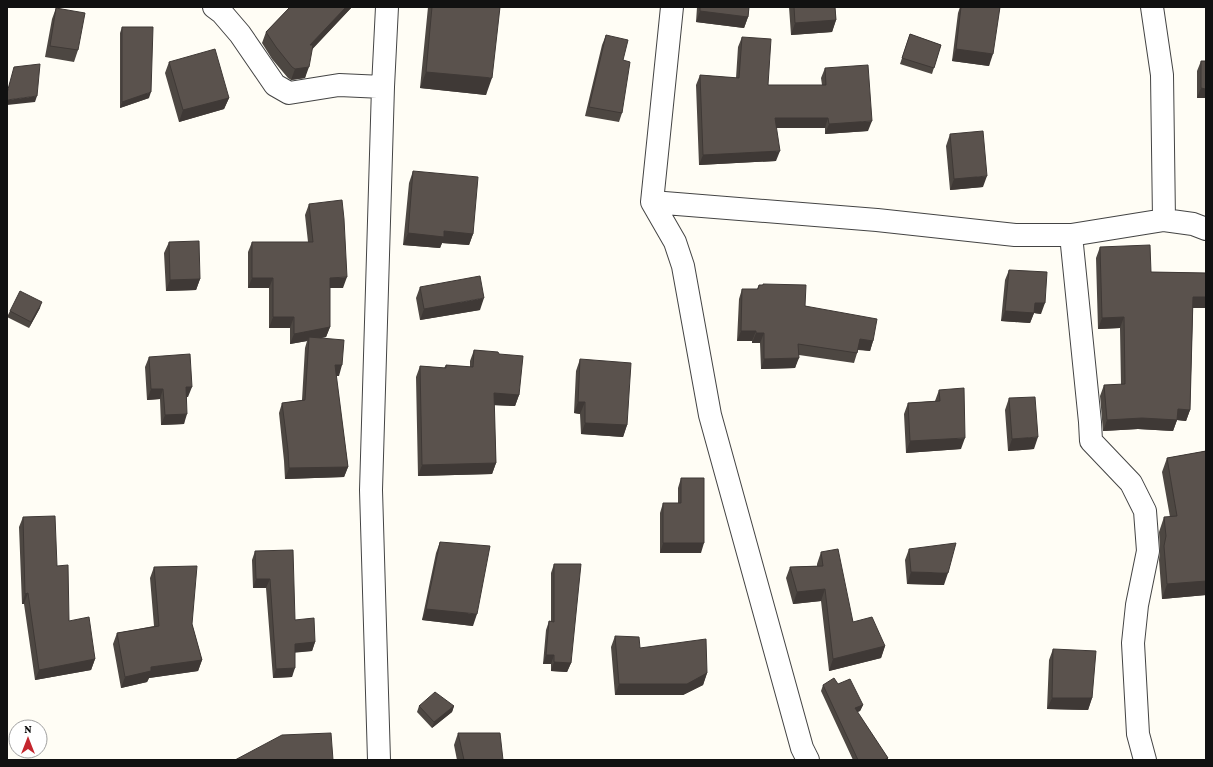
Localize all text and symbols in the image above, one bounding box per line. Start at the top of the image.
north arrow [8,719,48,759]
text: N [24,723,32,735]

